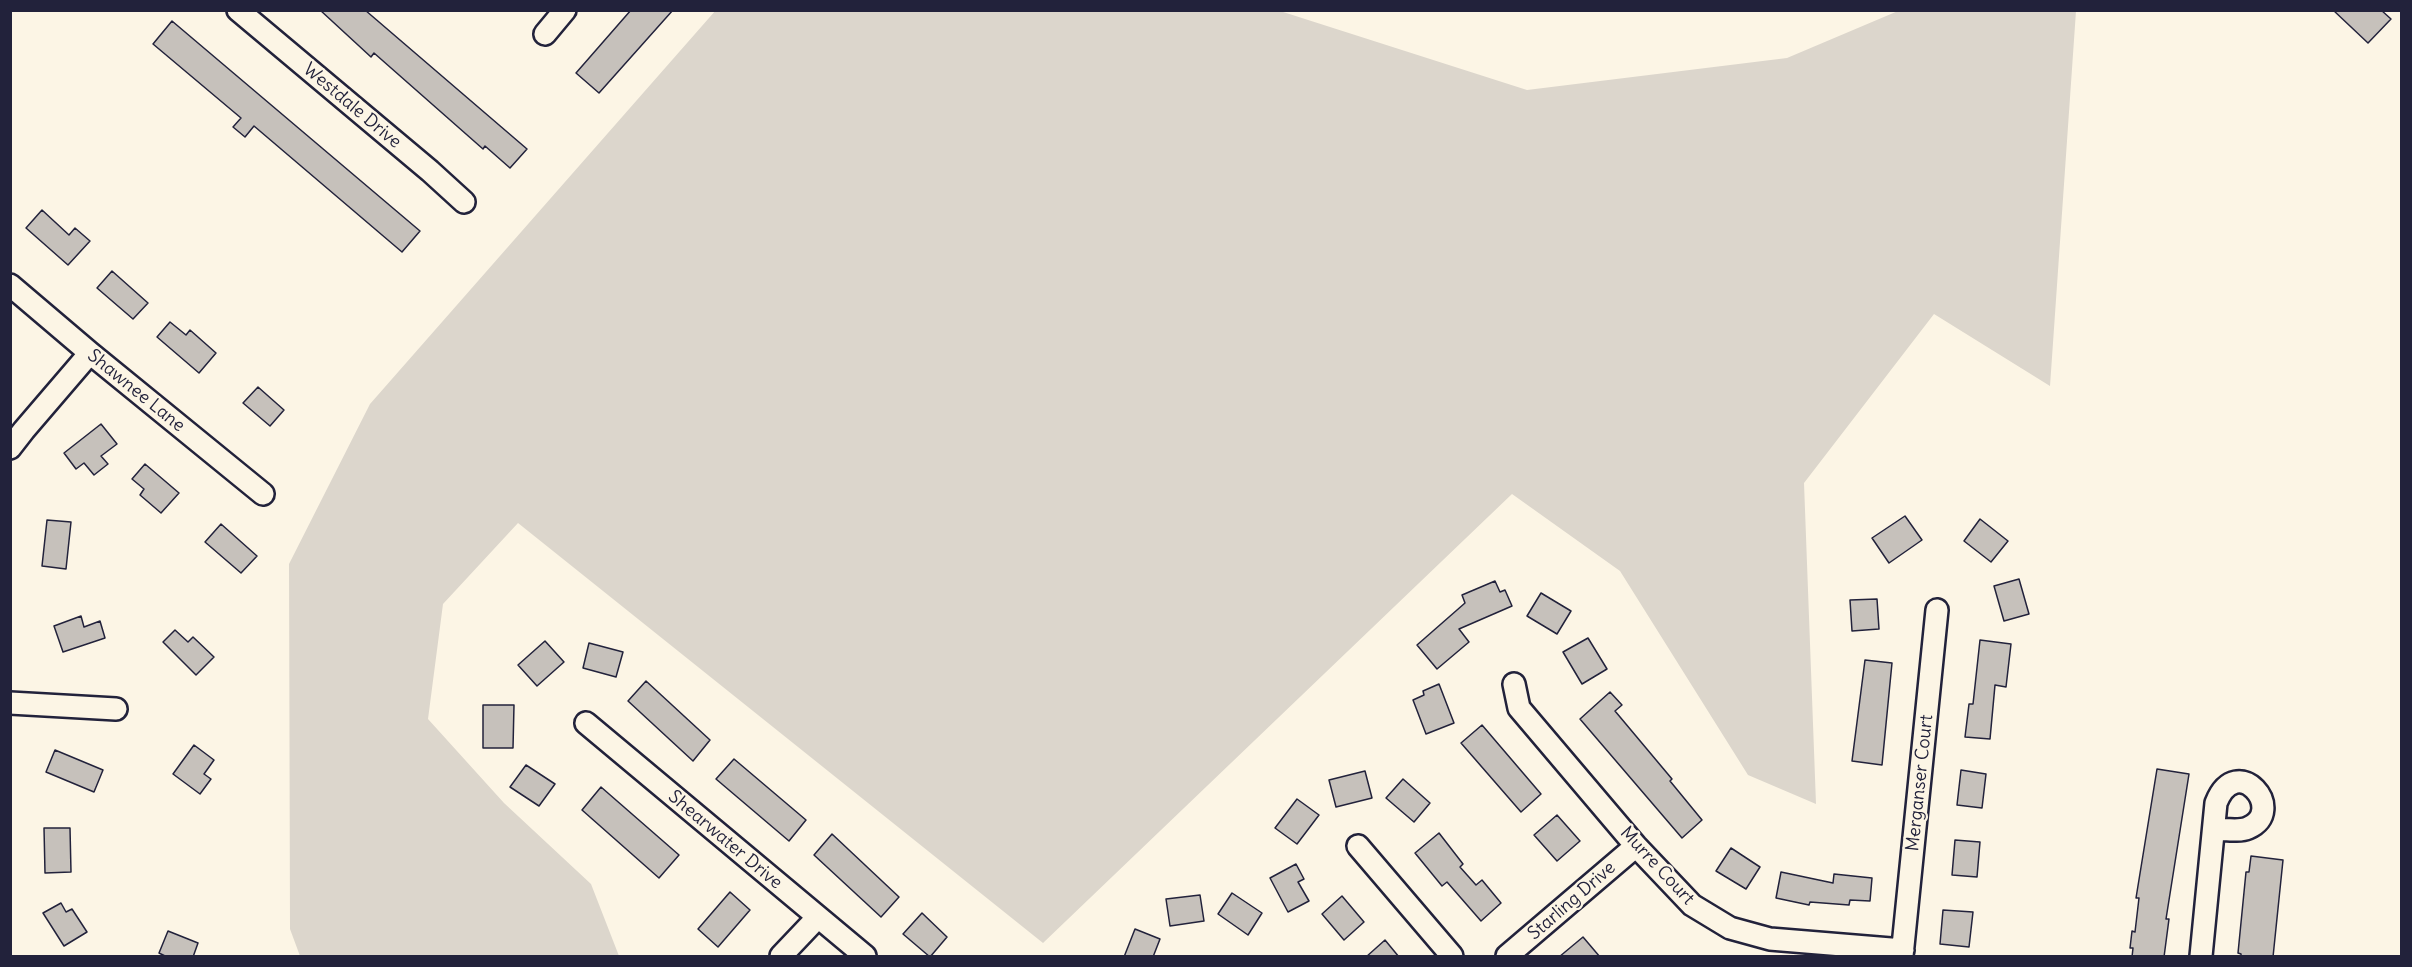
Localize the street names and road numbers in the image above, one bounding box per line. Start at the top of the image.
street label: Westdale Drive [299,59,405,153]
street label: Shawnee Lane [83,345,189,437]
street label: Merganser Court [1902,714,1938,852]
street label: Shearwater Drive [664,786,786,894]
street label: Murre Court [1615,822,1699,910]
street label: Starling Drive [1524,857,1620,945]

